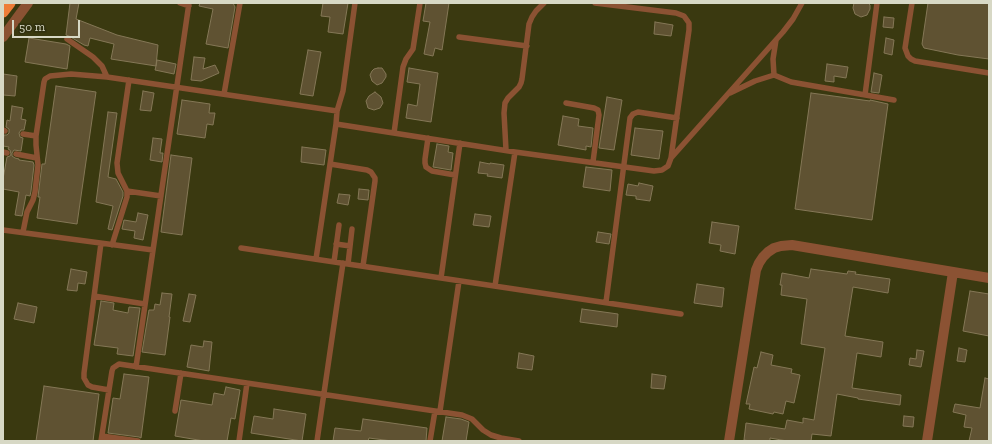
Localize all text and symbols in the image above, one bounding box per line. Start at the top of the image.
scale bar [14,12,82,38]
text: 50 m [19,20,45,34]

